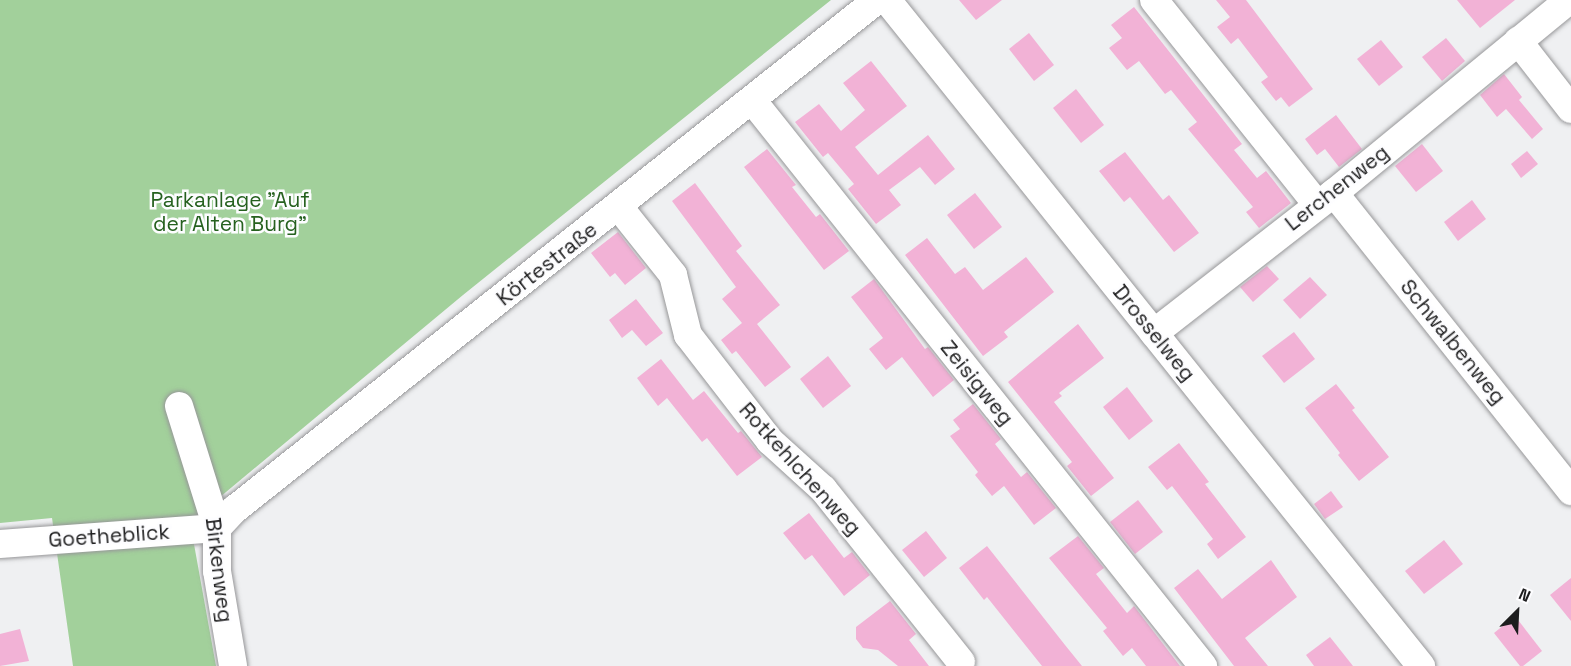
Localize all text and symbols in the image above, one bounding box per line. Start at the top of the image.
street label: Lerchenweg [1280,140,1394,236]
park label: Parkanlage "Auf der Alten Burg" [150,187,310,237]
street label: Körtestraße [492,217,602,311]
street label: Schwalbenweg [1395,274,1511,410]
street label: Drosselweg [1107,280,1201,386]
street label: Zeisigweg [935,336,1019,430]
street label: Rotkehlchenweg [734,397,866,541]
street label: Birkenweg [200,516,238,624]
street label: Goetheblick [48,519,170,553]
north arrow [1487,582,1547,642]
text: N [1515,583,1534,607]

